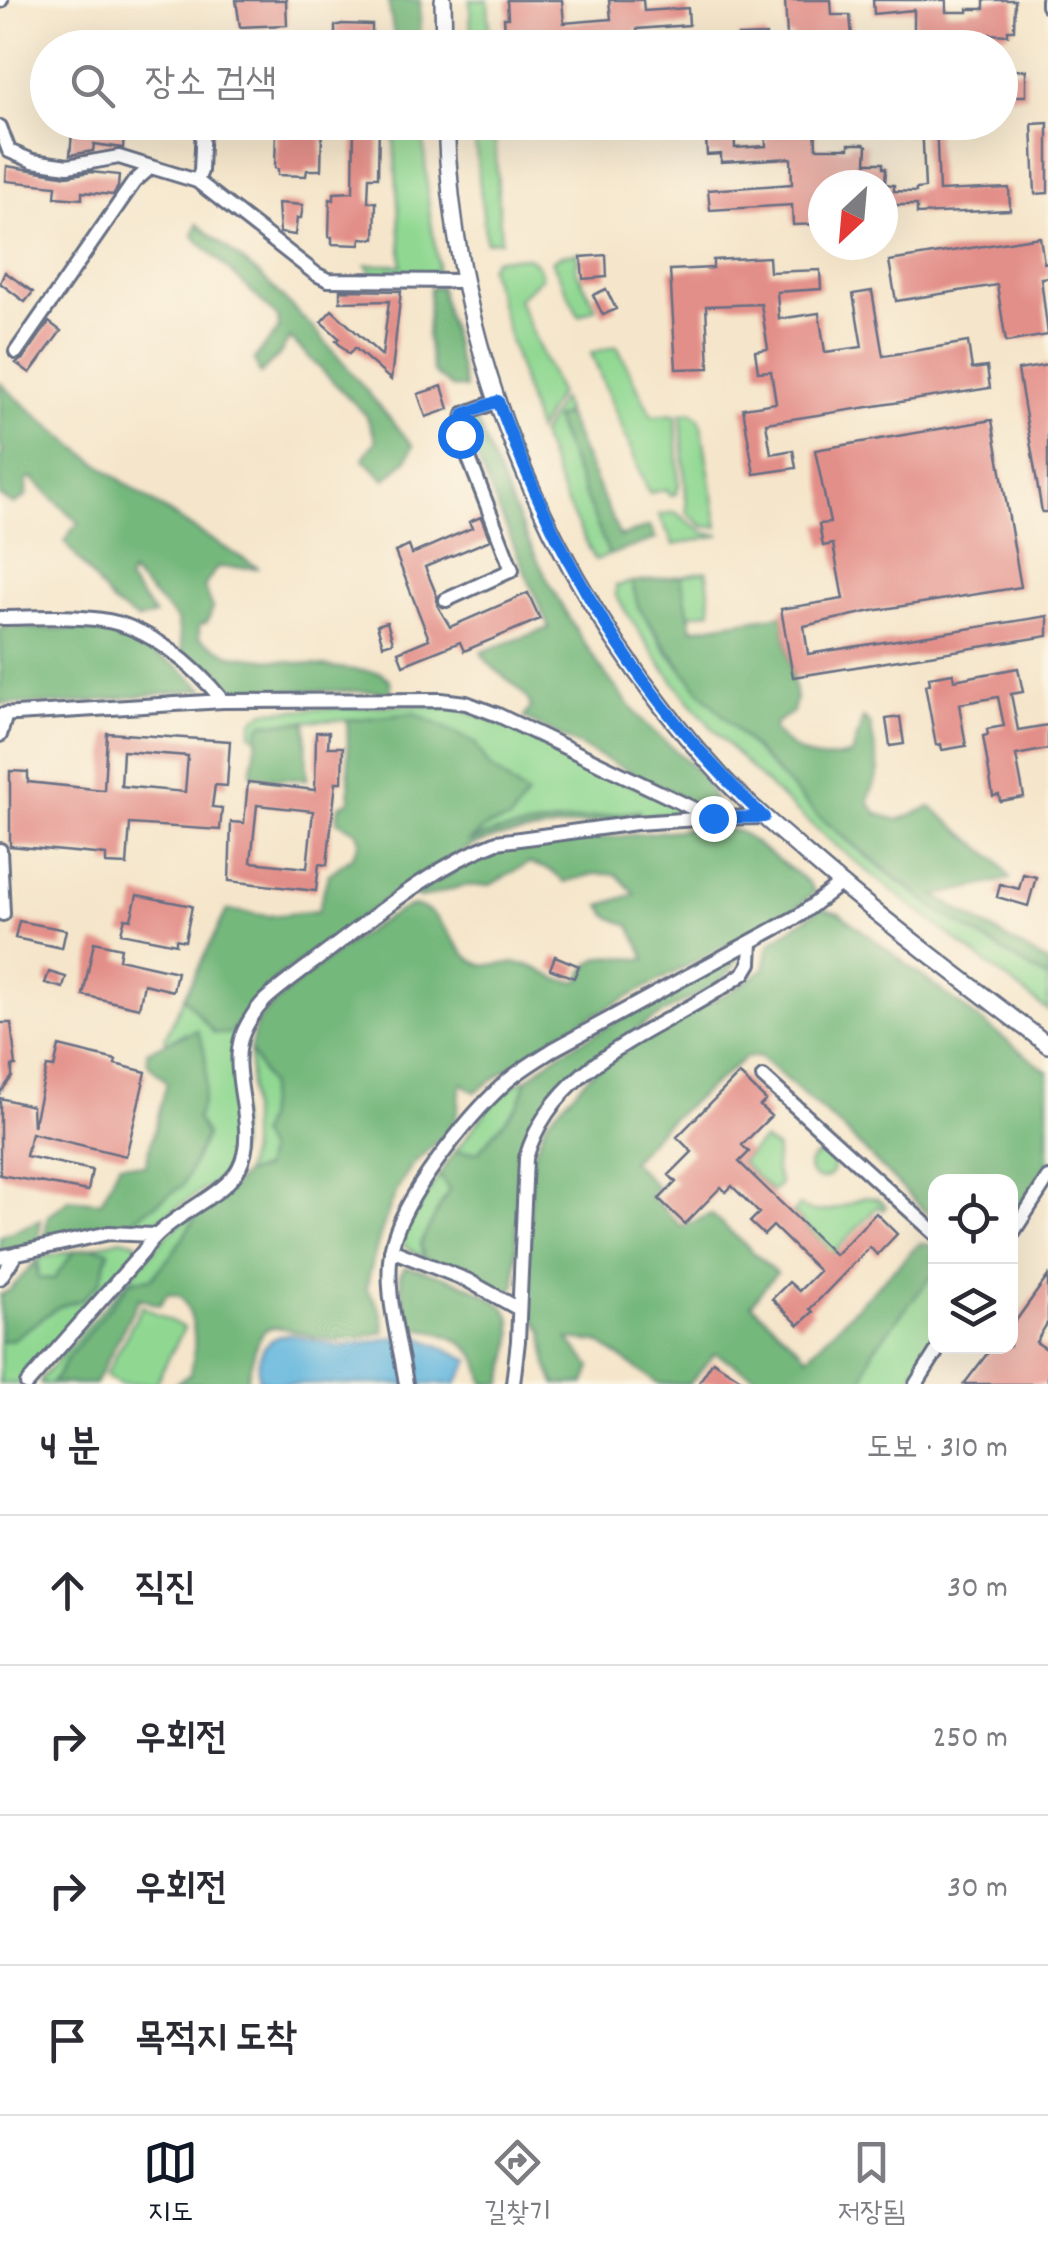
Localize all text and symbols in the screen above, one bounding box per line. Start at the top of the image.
search box [30,30,1018,140]
icon: search [65,58,120,113]
text: 장소 검색 [145,58,276,113]
north arrow [808,170,898,260]
route start [438,413,484,459]
route end [691,796,737,842]
map controls [928,1174,1018,1354]
button: locate [928,1174,1018,1264]
button: layers [928,1264,1018,1354]
text: 4 분 [40,1420,101,1480]
text: 도보 · 310 m [867,1427,1008,1473]
icon: ahead [40,1563,95,1618]
text: 직진 [135,1563,196,1618]
text: 30 m [947,1567,1008,1613]
icon: right [40,1713,95,1768]
text: 우회전 [135,1713,227,1768]
text: 250 m [932,1717,1008,1763]
icon: right [40,1863,95,1918]
text: 우회전 [135,1863,227,1918]
text: 30 m [947,1867,1008,1913]
icon: arrive [40,2013,95,2068]
text: 목적지 도착 [135,2013,297,2068]
tab: 지도 [143,2135,198,2235]
tab: 길찾기 [484,2135,552,2235]
tab: 저장됨 [837,2135,905,2235]

